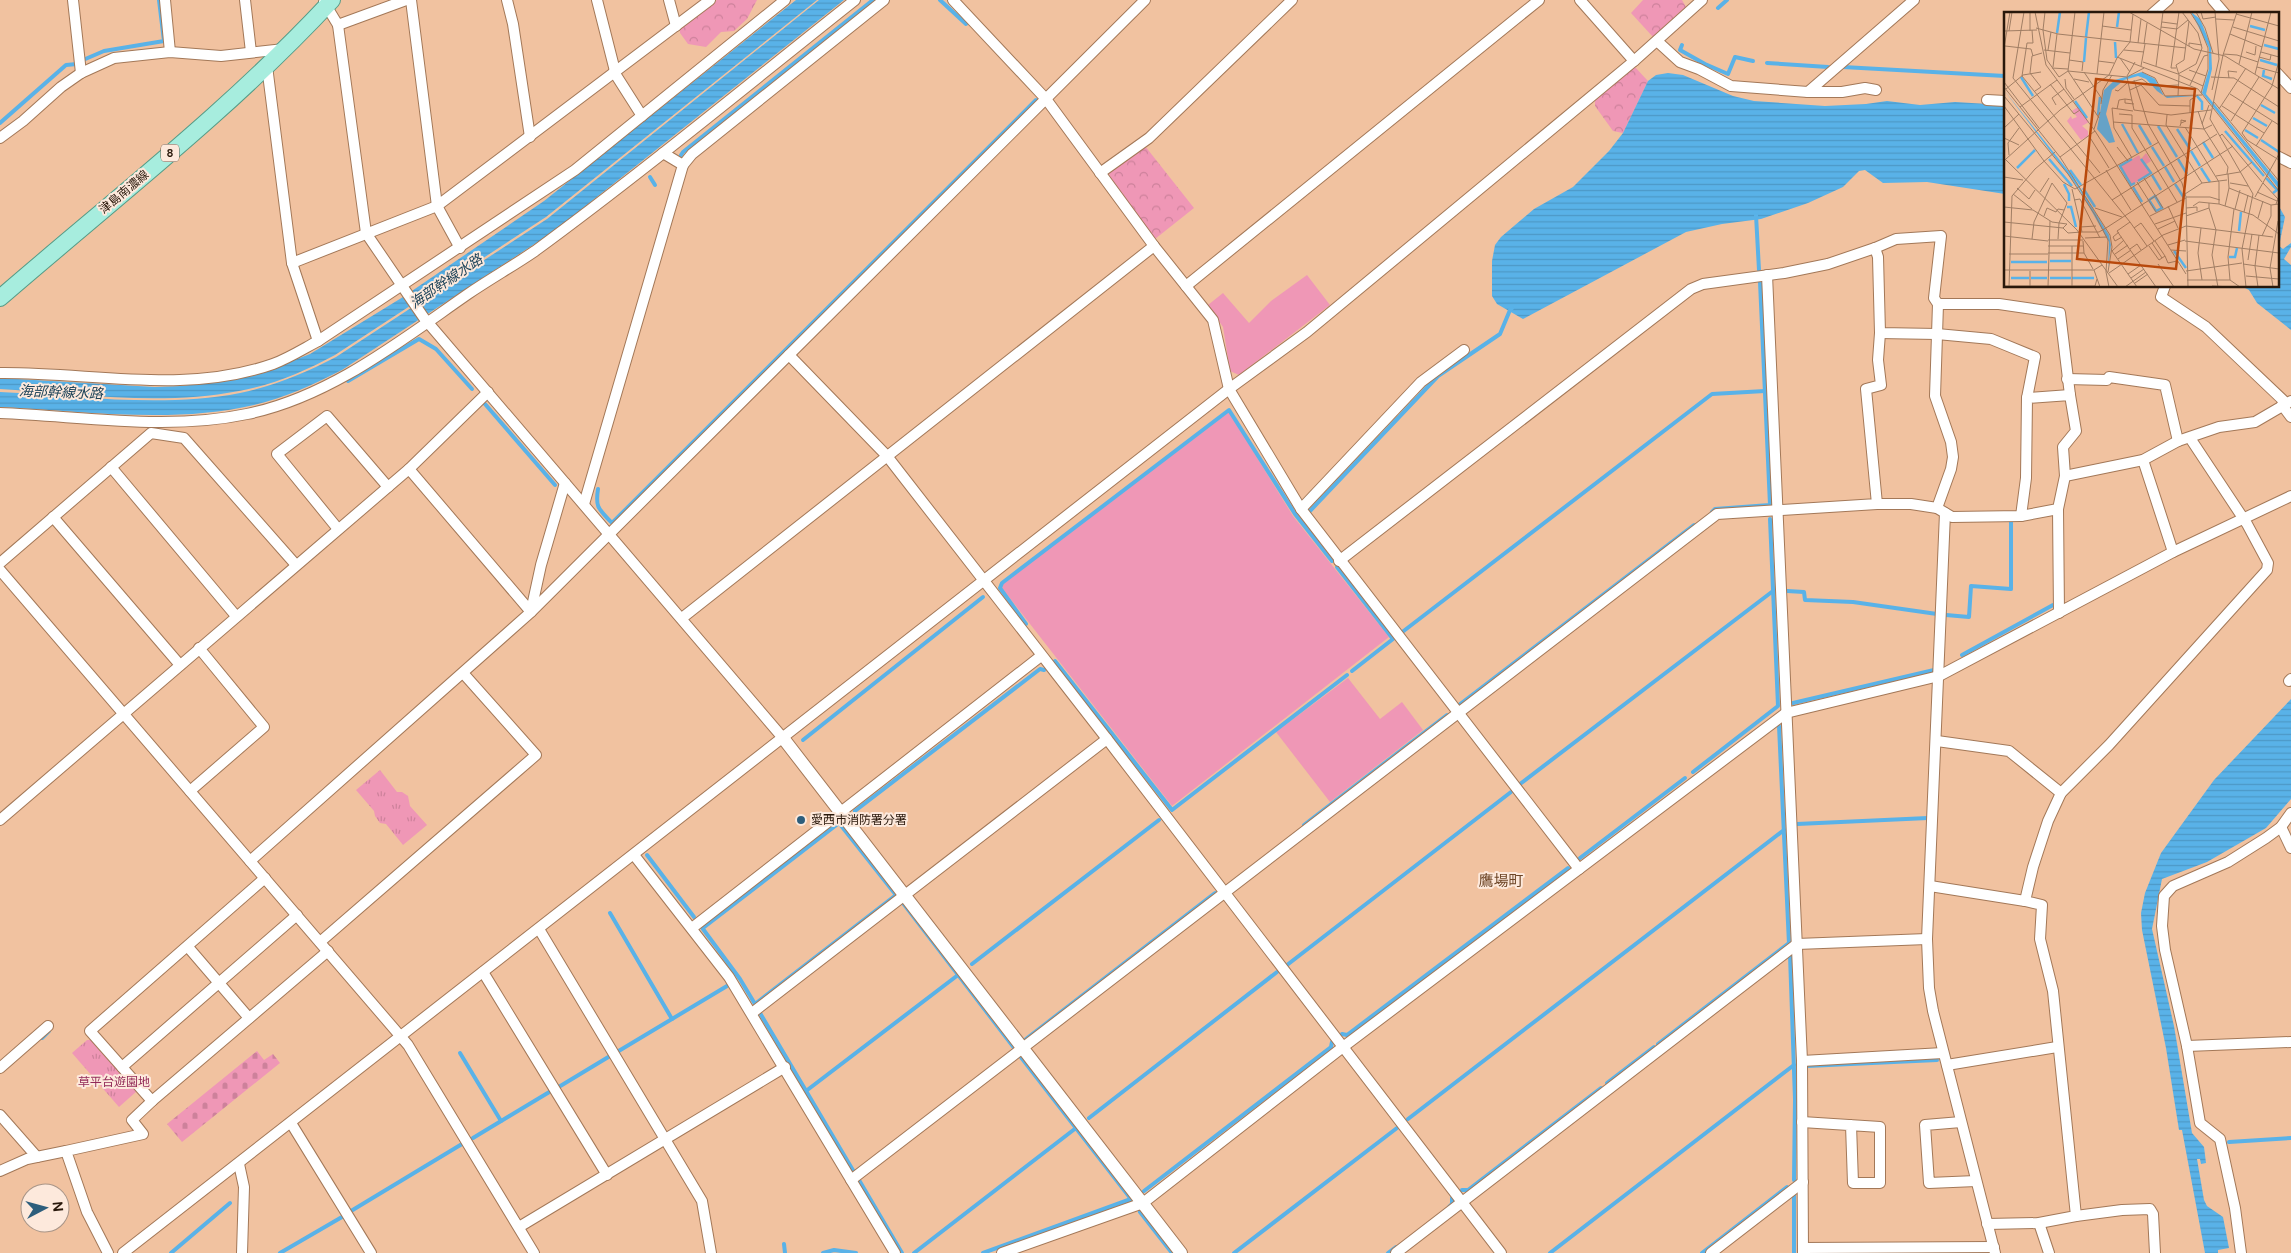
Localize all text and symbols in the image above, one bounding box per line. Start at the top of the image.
inset map [2004,12,2278,288]
road number: 8 [161,144,179,162]
street label: 津島南濃線 [96,167,152,217]
water label: 海部幹線水路 [406,249,487,312]
water label: 海部幹線水路 [19,382,104,402]
place label: 愛西市消防署分署 [811,812,907,828]
marker: 愛西市消防署分署 [795,814,807,826]
district label: 鷹場町 [1478,871,1524,891]
park label: 草平台遊園地 [78,1074,150,1090]
north arrow [20,1183,70,1233]
text: N [48,1201,67,1213]

